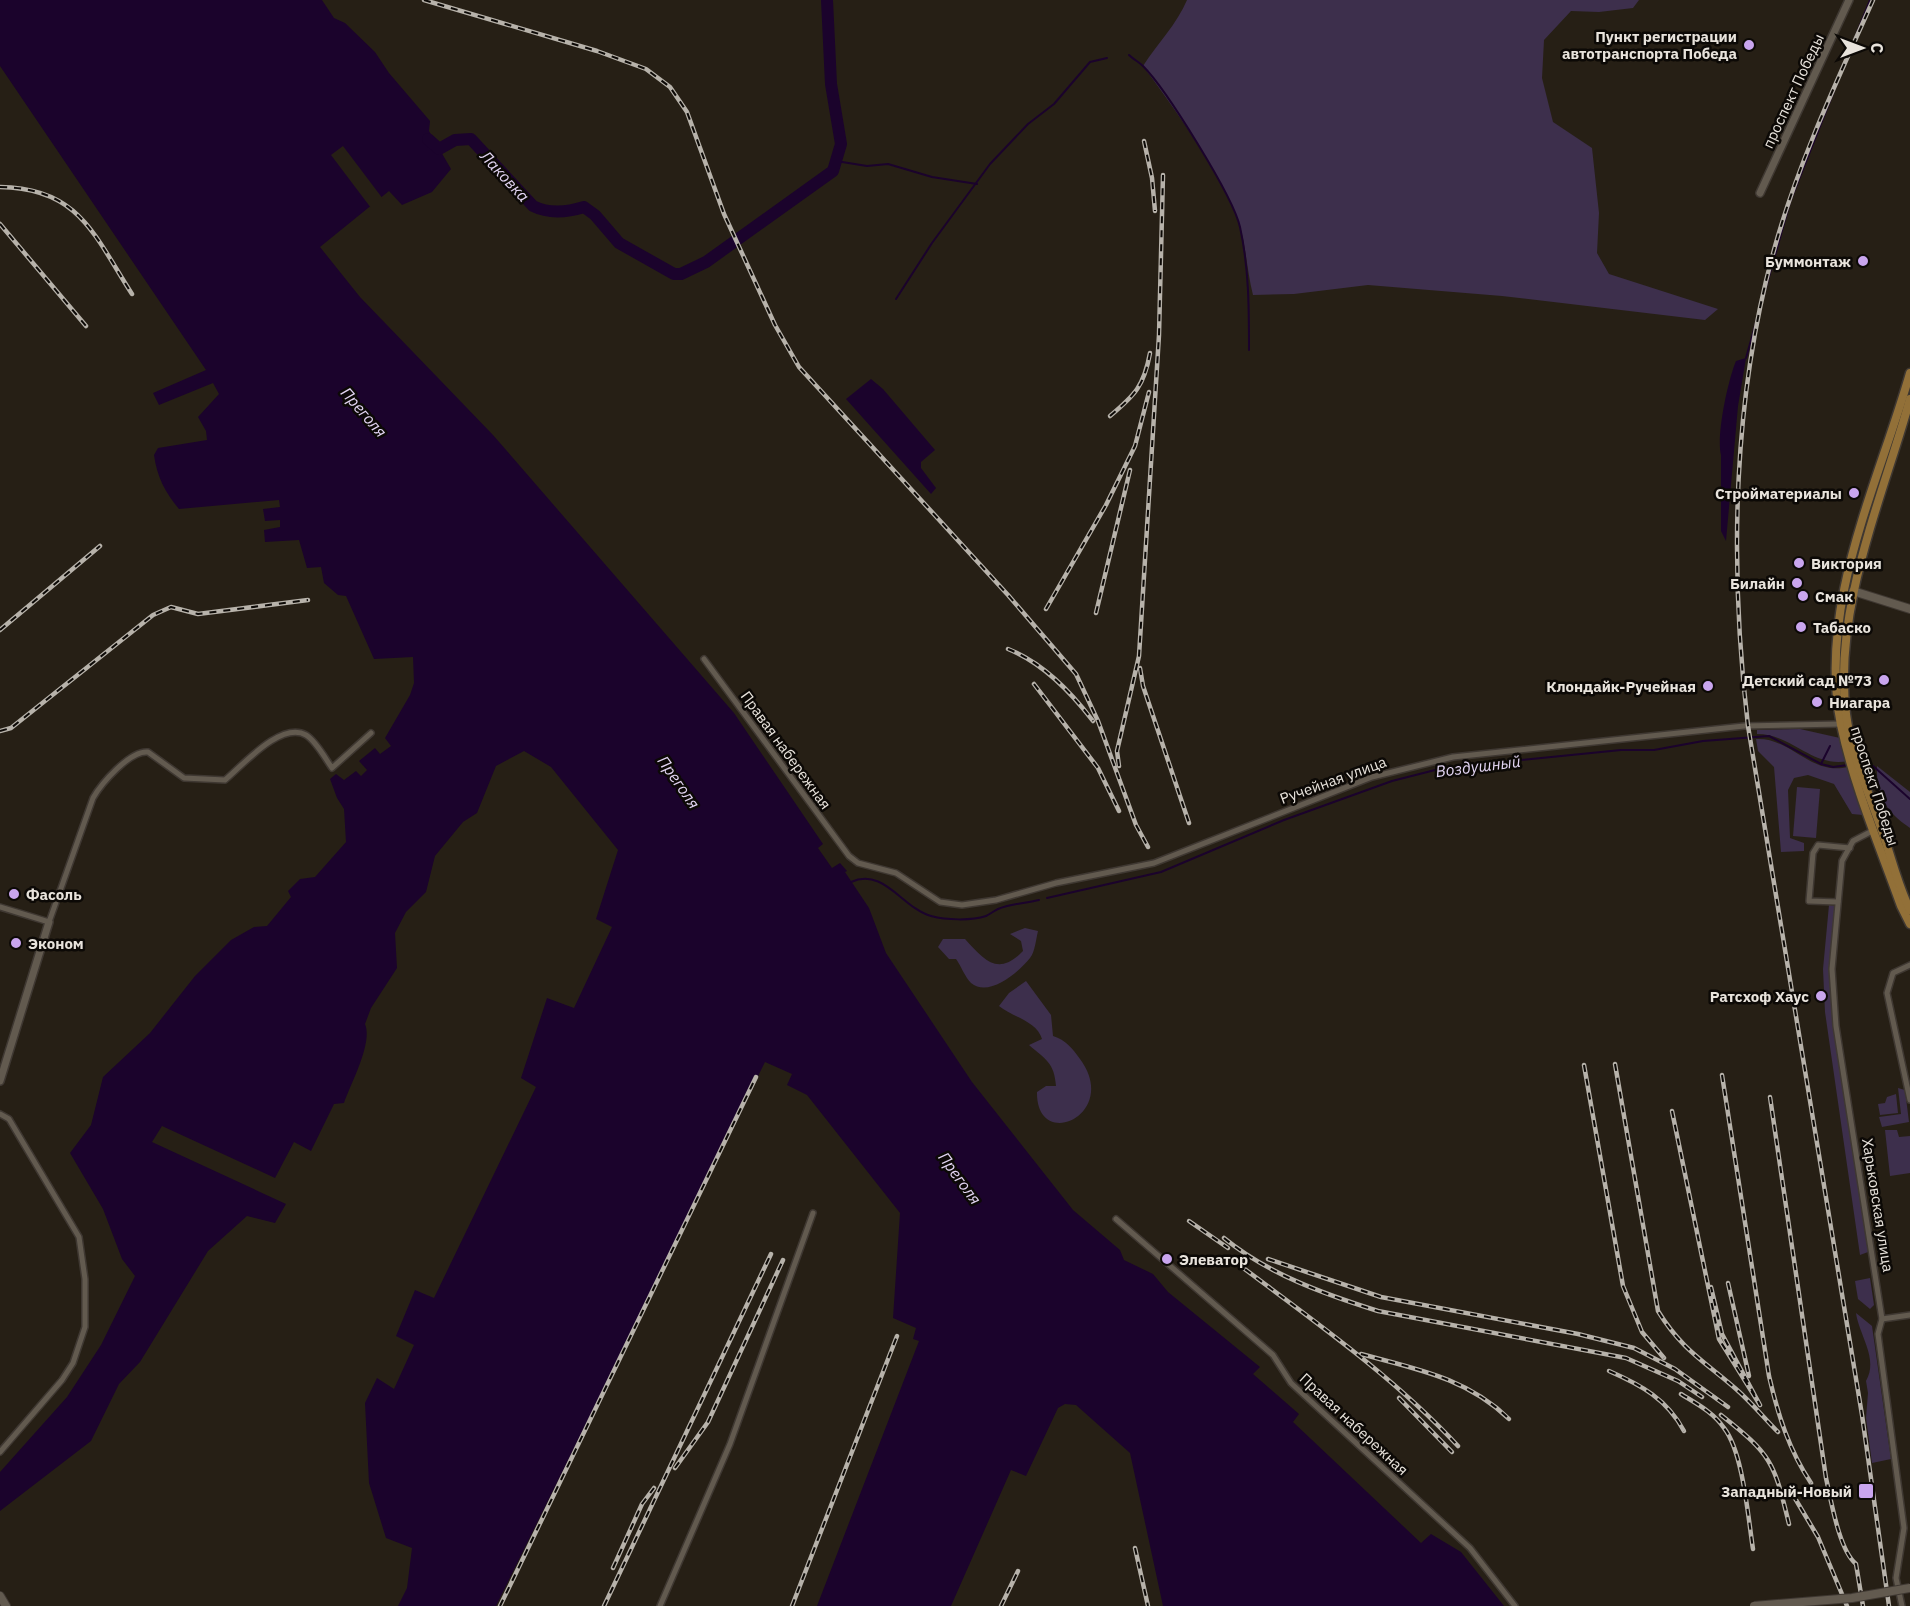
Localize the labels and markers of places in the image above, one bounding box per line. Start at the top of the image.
place label: Пункт регистрации автотранспорта Победа [1562,27,1737,63]
marker: Пункт регистрации автотранспорта Победа [1742,38,1756,52]
place label: Буммонтаж [1765,252,1851,271]
marker: Буммонтаж [1856,254,1870,268]
place label: Стройматериалы [1715,484,1842,503]
marker: Стройматериалы [1847,486,1861,500]
place label: Виктория [1811,554,1882,573]
marker: Виктория [1792,556,1806,570]
place label: Билайн [1730,574,1785,593]
marker: Билайн [1790,576,1804,590]
place label: Смак [1815,587,1853,606]
marker: Смак [1796,589,1810,603]
place label: Табаско [1813,618,1871,637]
marker: Табаско [1794,620,1808,634]
place label: Детский сад №73 [1742,671,1872,690]
marker: Детский сад №73 [1877,673,1891,687]
place label: Клондайк-Ручейная [1546,677,1696,696]
marker: Клондайк-Ручейная [1701,679,1715,693]
place label: Ниагара [1829,693,1891,712]
marker: Ниагара [1810,695,1824,709]
place label: Фасоль [26,885,82,904]
marker: Фасоль [7,887,21,901]
place label: Эконом [28,934,84,953]
marker: Эконом [9,936,23,950]
place label: Ратсхоф Хаус [1710,987,1809,1006]
marker: Ратсхоф Хаус [1814,989,1828,1003]
place label: Элеватор [1179,1250,1248,1269]
marker: Элеватор [1160,1252,1174,1266]
place label: Западный-Новый [1721,1482,1852,1501]
marker: Западный-Новый [1857,1482,1875,1500]

